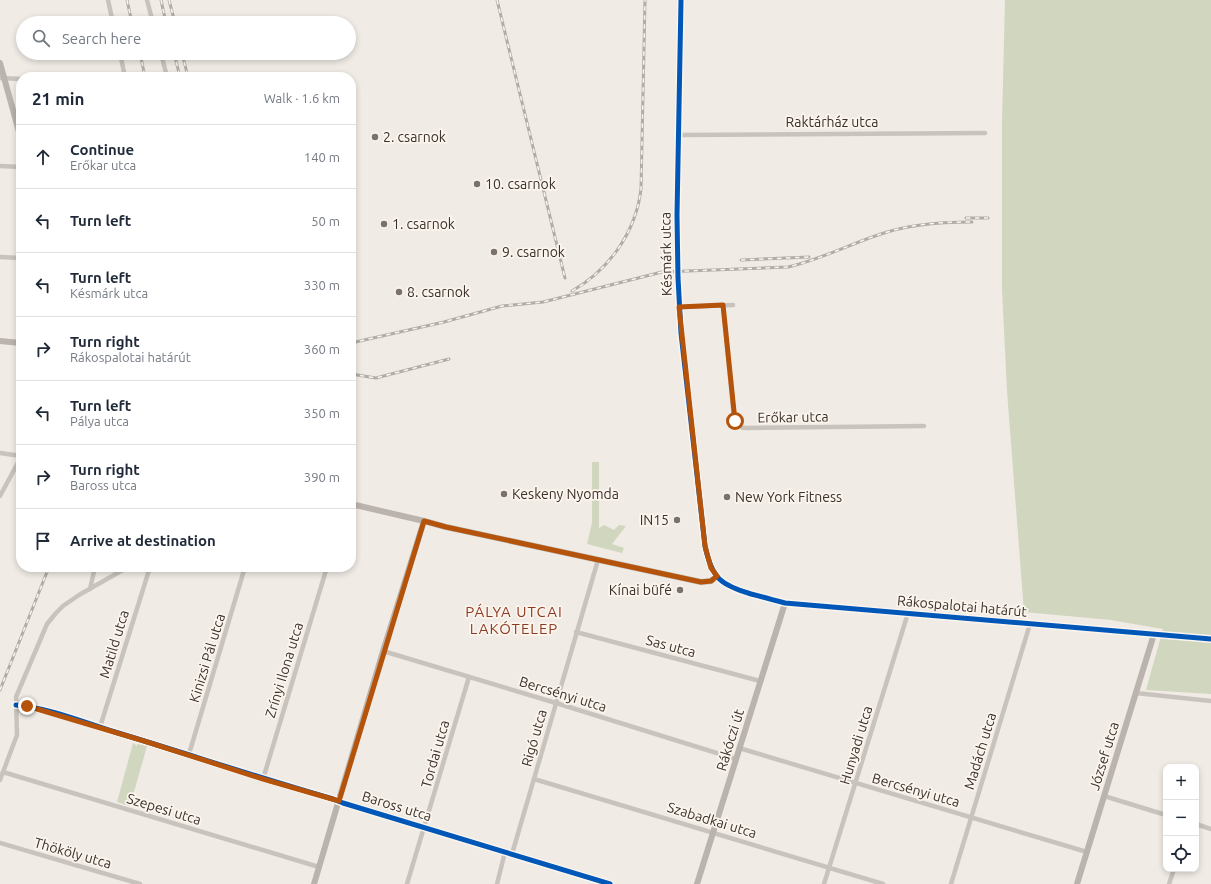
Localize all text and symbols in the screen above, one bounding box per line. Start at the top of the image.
search box [16,16,356,60]
icon: search [30,27,52,49]
text: Search here [62,30,141,47]
text: 21 min [32,89,85,108]
text: Walk · 1.6 km [264,91,340,105]
street label: Raktárház utca [786,114,878,130]
place label: 2. csarnok [383,129,446,145]
marker: 2. csarnok [370,132,380,142]
text: Continue [70,141,134,158]
icon: ahead [32,146,54,168]
text: 140 m [304,150,340,164]
text: Erőkar utca [70,158,136,172]
place label: 10. csarnok [485,176,556,192]
marker: 10. csarnok [472,179,482,189]
icon: left [32,210,54,232]
text: Turn left [70,212,131,229]
street label: Késmárk utca [657,212,675,296]
text: 50 m [311,214,340,228]
place label: 1. csarnok [392,216,455,232]
marker: 1. csarnok [379,219,389,229]
place label: 9. csarnok [502,244,565,260]
marker: 9. csarnok [489,247,499,257]
text: Turn left [70,269,131,286]
icon: left [32,274,54,296]
text: 330 m [304,278,340,292]
place label: 8. csarnok [407,284,470,300]
text: Késmárk utca [70,286,148,300]
marker: 8. csarnok [394,287,404,297]
text: Turn right [70,333,140,350]
icon: right [32,338,54,360]
text: 360 m [304,342,340,356]
text: Rákospalotai határút [70,350,191,364]
text: Turn left [70,397,131,414]
icon: left [32,402,54,424]
text: 350 m [304,406,340,420]
street label: Erőkar utca [757,408,829,426]
route start [726,412,744,430]
text: Pálya utca [70,414,129,428]
text: Turn right [70,461,140,478]
icon: right [32,466,54,488]
text: 390 m [304,470,340,484]
text: Baross utca [70,478,137,492]
place label: Keskeny Nyomda [512,486,619,502]
marker: Keskeny Nyomda [499,489,509,499]
place label: New York Fitness [735,489,842,505]
marker: New York Fitness [722,492,732,502]
place label: IN15 [640,512,669,528]
marker: IN15 [672,515,682,525]
icon: arrive [32,530,54,552]
text: Arrive at destination [70,532,216,549]
place label: Kínai büfé [609,582,672,598]
marker: Kínai büfé [675,585,685,595]
street label: Rákospalotai határút [896,592,1028,620]
district label: PÁLYA UTCAI LAKÓTELEP [465,603,563,637]
street label: Matild utca [96,608,132,680]
street label: Kinizsi Pál utca [186,612,228,704]
street label: Zrínyi Ilona utca [262,620,306,720]
street label: Sas utca [644,632,698,660]
street label: Bercsényi utca [517,673,609,715]
route end [18,697,36,715]
street label: Hunyadi utca [836,704,876,786]
street label: Rákóczi út [713,707,747,773]
street label: Rigó utca [518,708,550,768]
street label: Madách utca [961,711,999,791]
street label: Tordai utca [418,718,452,790]
street label: József utca [1086,720,1122,792]
map controls [1163,764,1199,872]
button: + [1163,764,1199,800]
street label: Bercsényi utca [870,770,962,810]
street label: Baross utca [360,788,434,824]
street label: Szepesi utca [125,790,203,828]
street label: Szabadkai utca [665,799,759,841]
button: − [1163,800,1199,836]
street label: Thököly utca [32,834,114,872]
button: locate [1163,836,1199,872]

